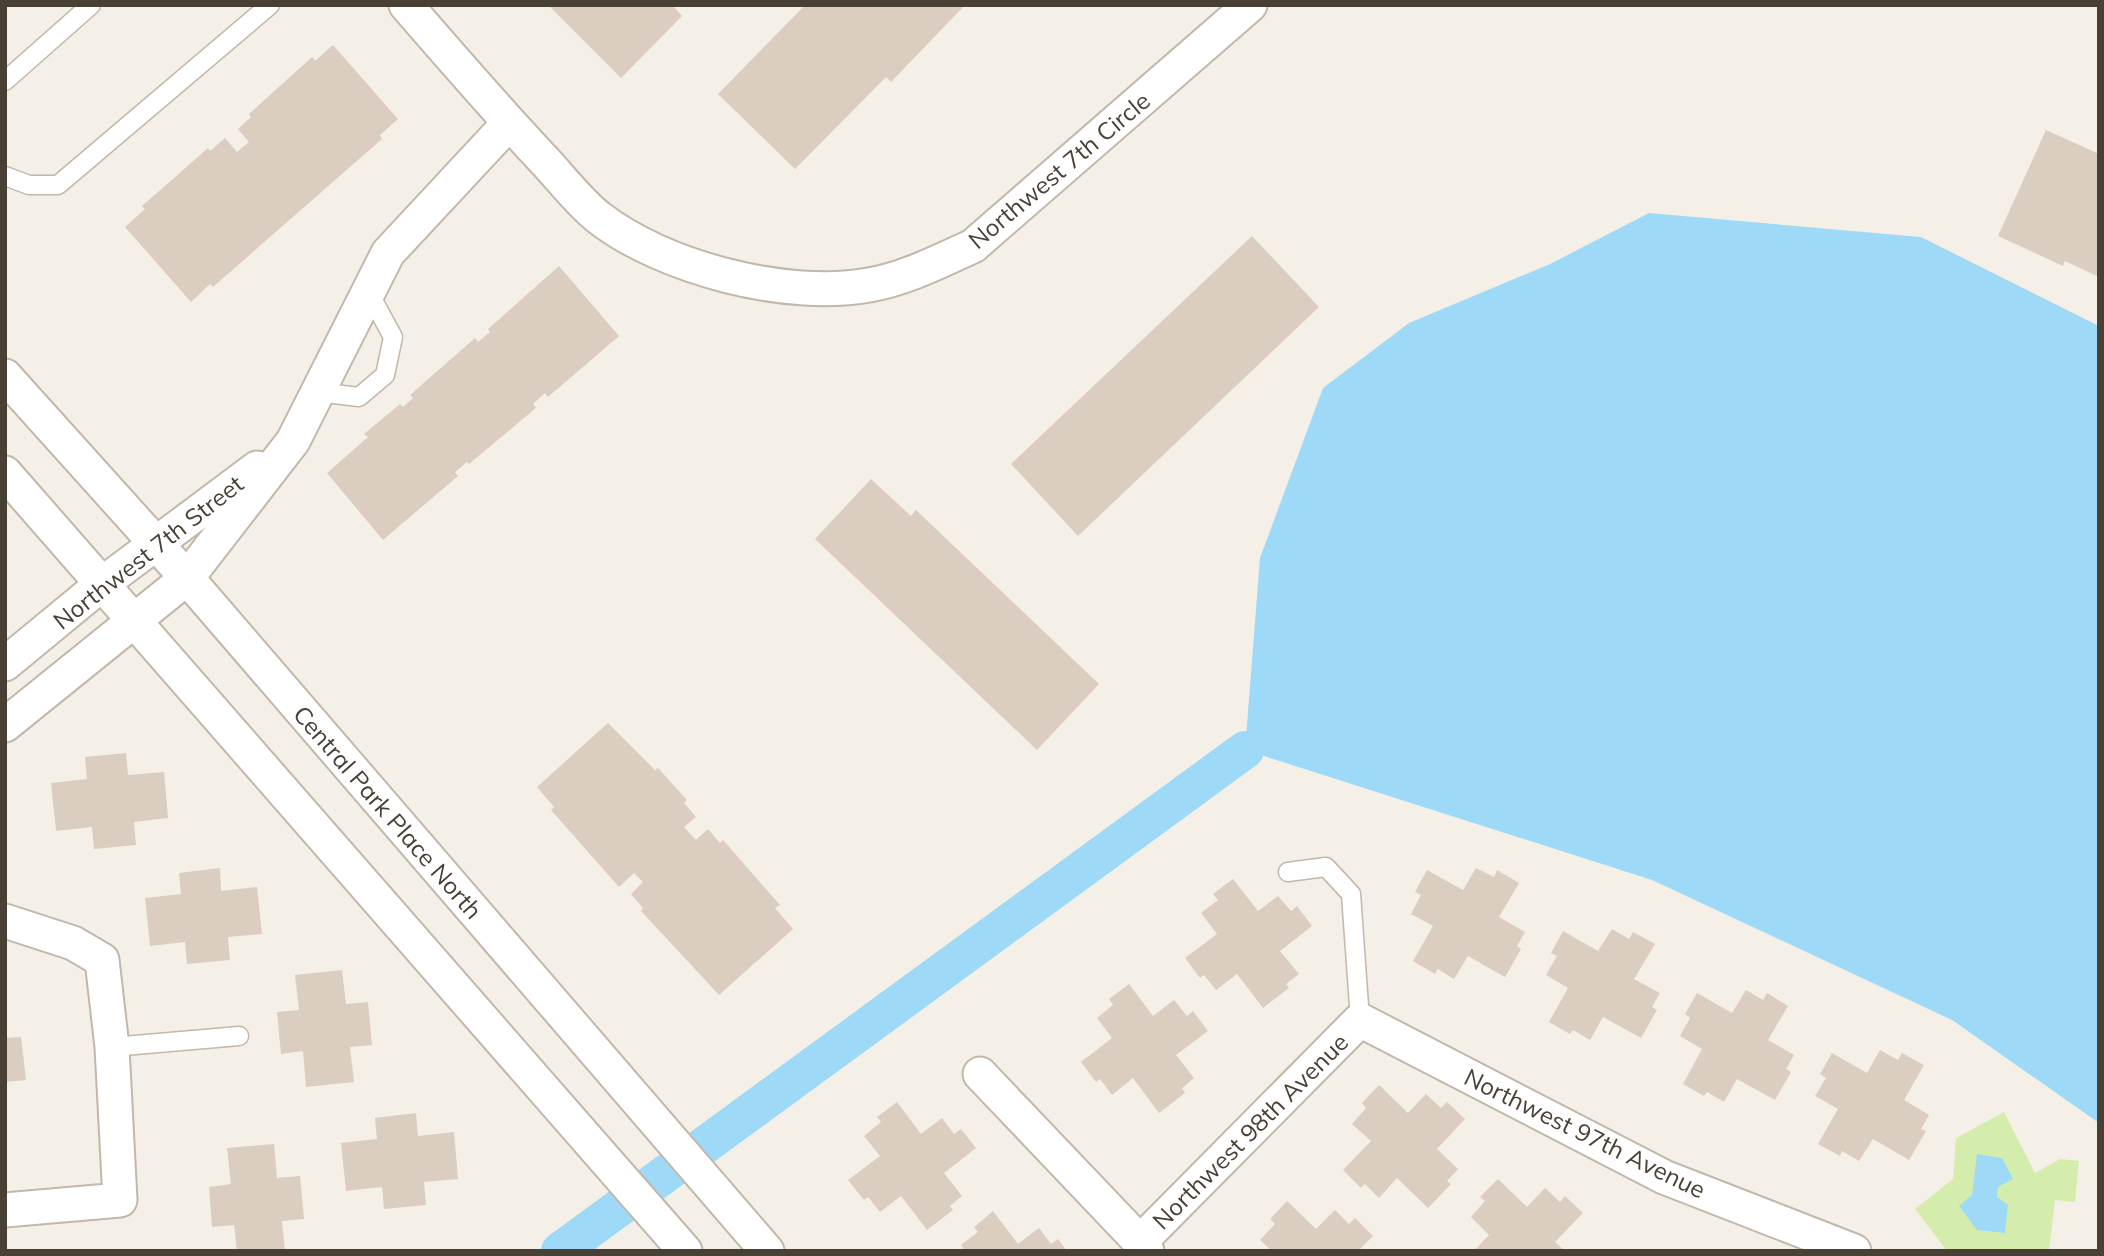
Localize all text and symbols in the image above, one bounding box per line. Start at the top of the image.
street label: Northwest 7th Circle [962,85,1156,255]
street label: Northwest 7th Street [47,468,249,636]
street label: Central Park Place North [287,699,489,925]
street label: Northwest 98th Avenue [1146,1027,1354,1235]
street label: Northwest 97th Avenue [1459,1062,1711,1204]

